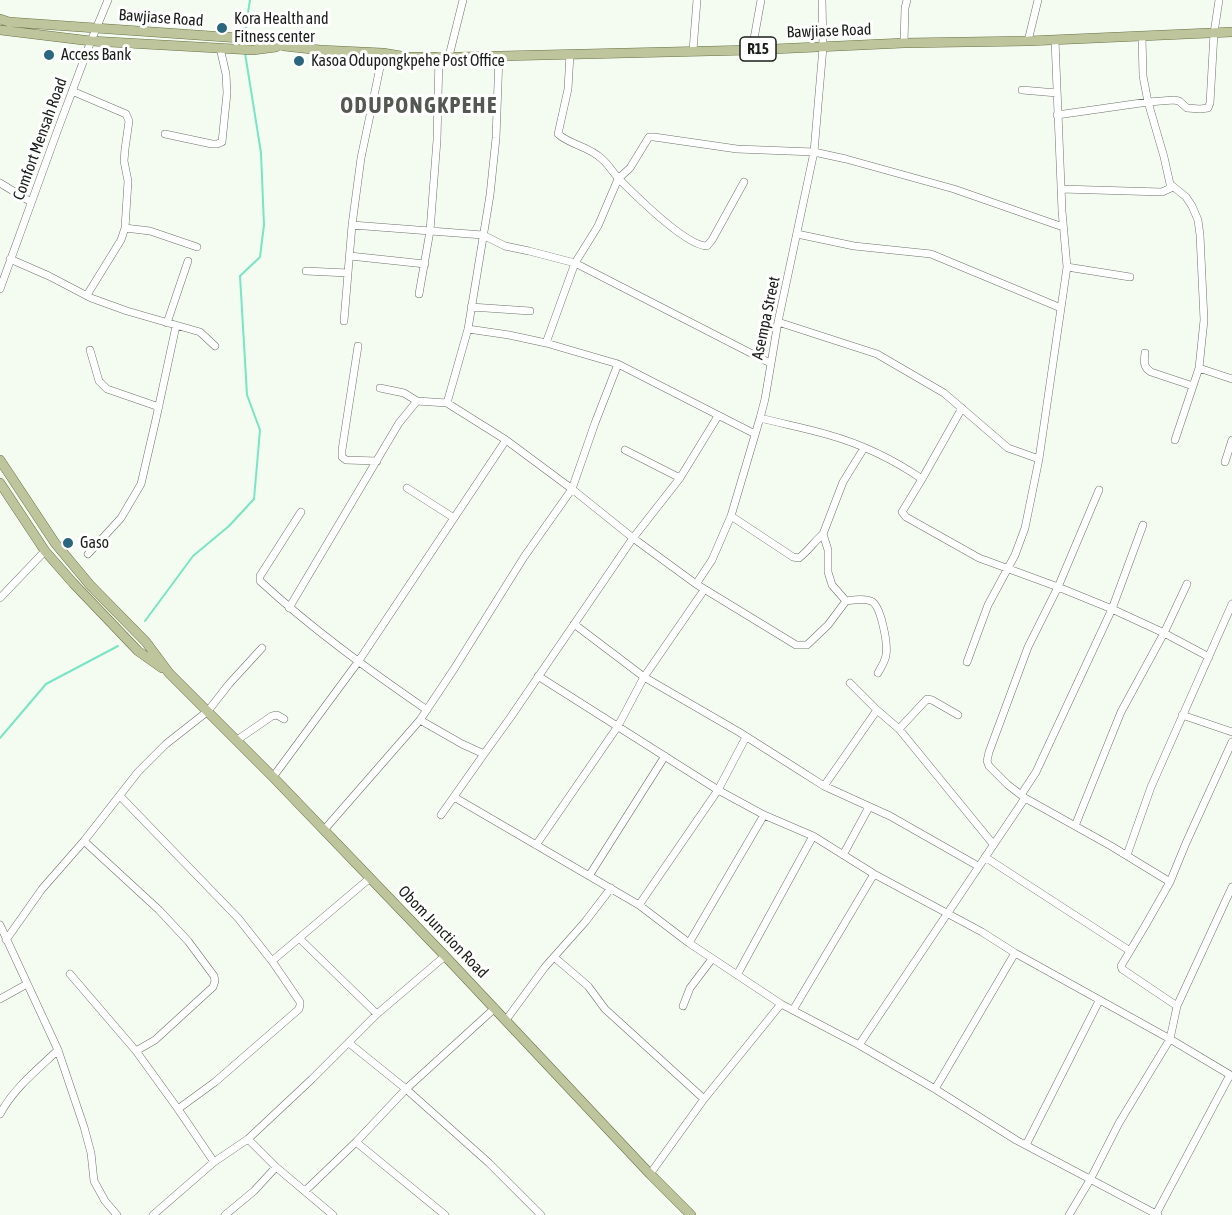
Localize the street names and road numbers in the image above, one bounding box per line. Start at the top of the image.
street label: Bawjiase Road [118,5,204,31]
street label: Bawjiase Road [786,20,872,42]
road number: R15 [740,37,776,61]
street label: Comfort Mensah Road [9,75,71,203]
street label: Asempa Street [748,275,784,361]
street label: Obom Junction Road [394,882,492,982]

